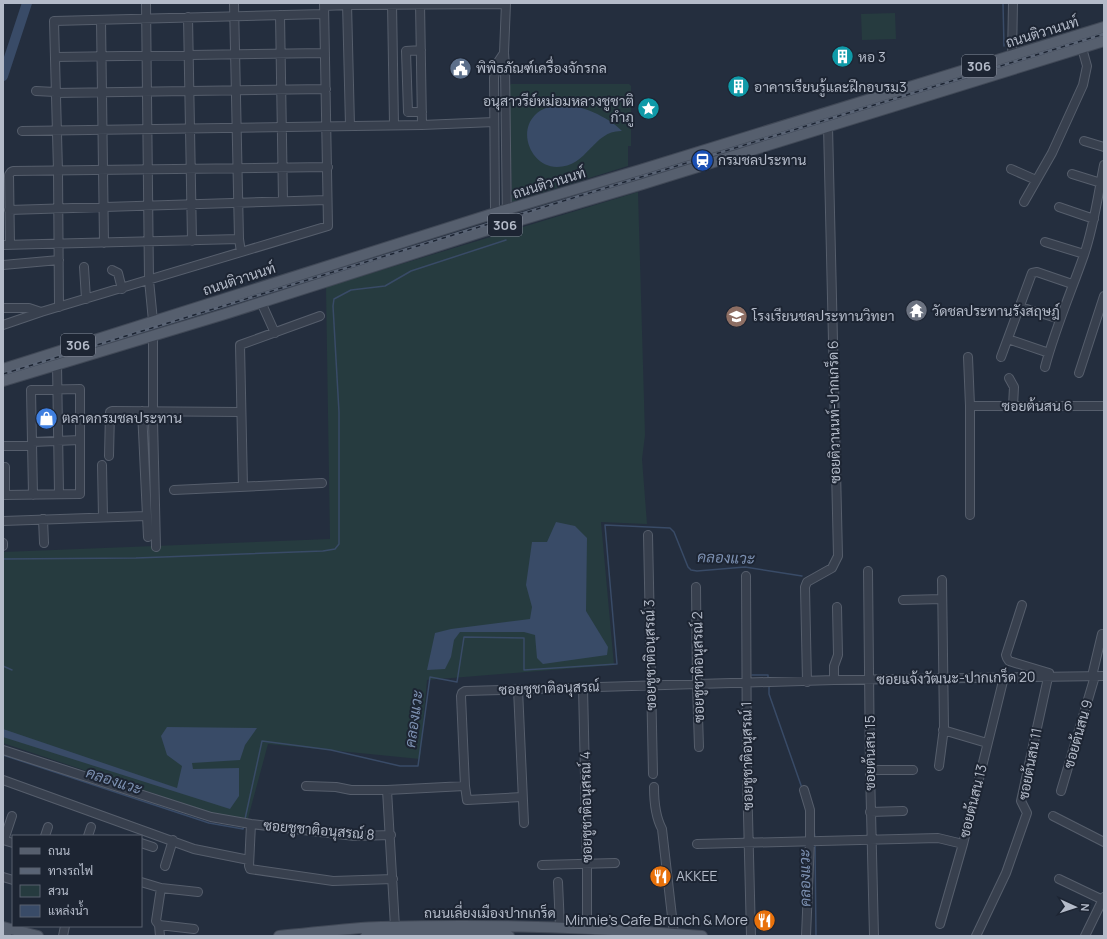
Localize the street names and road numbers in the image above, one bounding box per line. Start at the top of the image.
street label: ถนนติวานนท์ [1003,11,1081,52]
road number: 306 [962,55,996,77]
street label: ถนนติวานนท์ [510,162,588,203]
road number: 306 [488,214,522,236]
street label: ถนนติวานนท์ [200,258,278,299]
road number: 306 [61,334,95,356]
street label: ซอยติวานนท์-ปากเกร็ด 6 [823,340,844,484]
street label: ซอยต้นสน 6 [1002,396,1072,415]
street label: ซอยชูชาติอนุสรณ์ 3 [639,599,661,711]
street label: ซอยชูชาติอนุสรณ์ 2 [687,611,709,723]
street label: ซอยแจ้งวัฒนะ-ปากเกร็ด 20 [876,667,1036,688]
street label: ซอยชูชาติอนุสรณ์ [498,676,600,700]
street label: ซอยต้นสน 9 [1059,697,1096,771]
street label: ซอยชูชาติอนุสรณ์ 1 [736,701,758,811]
street label: ซอยต้นสน 15 [860,715,879,791]
street label: ซอยต้นสน 11 [1013,726,1046,802]
street label: ซอยชูชาติอนุสรณ์ 4 [575,751,597,863]
street label: ซอยต้นสน 13 [954,762,991,840]
street label: ซอยชูชาติอนุสรณ์ 8 [262,815,376,845]
street label: ถนนเลี่ยงเมืองปากเกร็ด [424,901,556,922]

